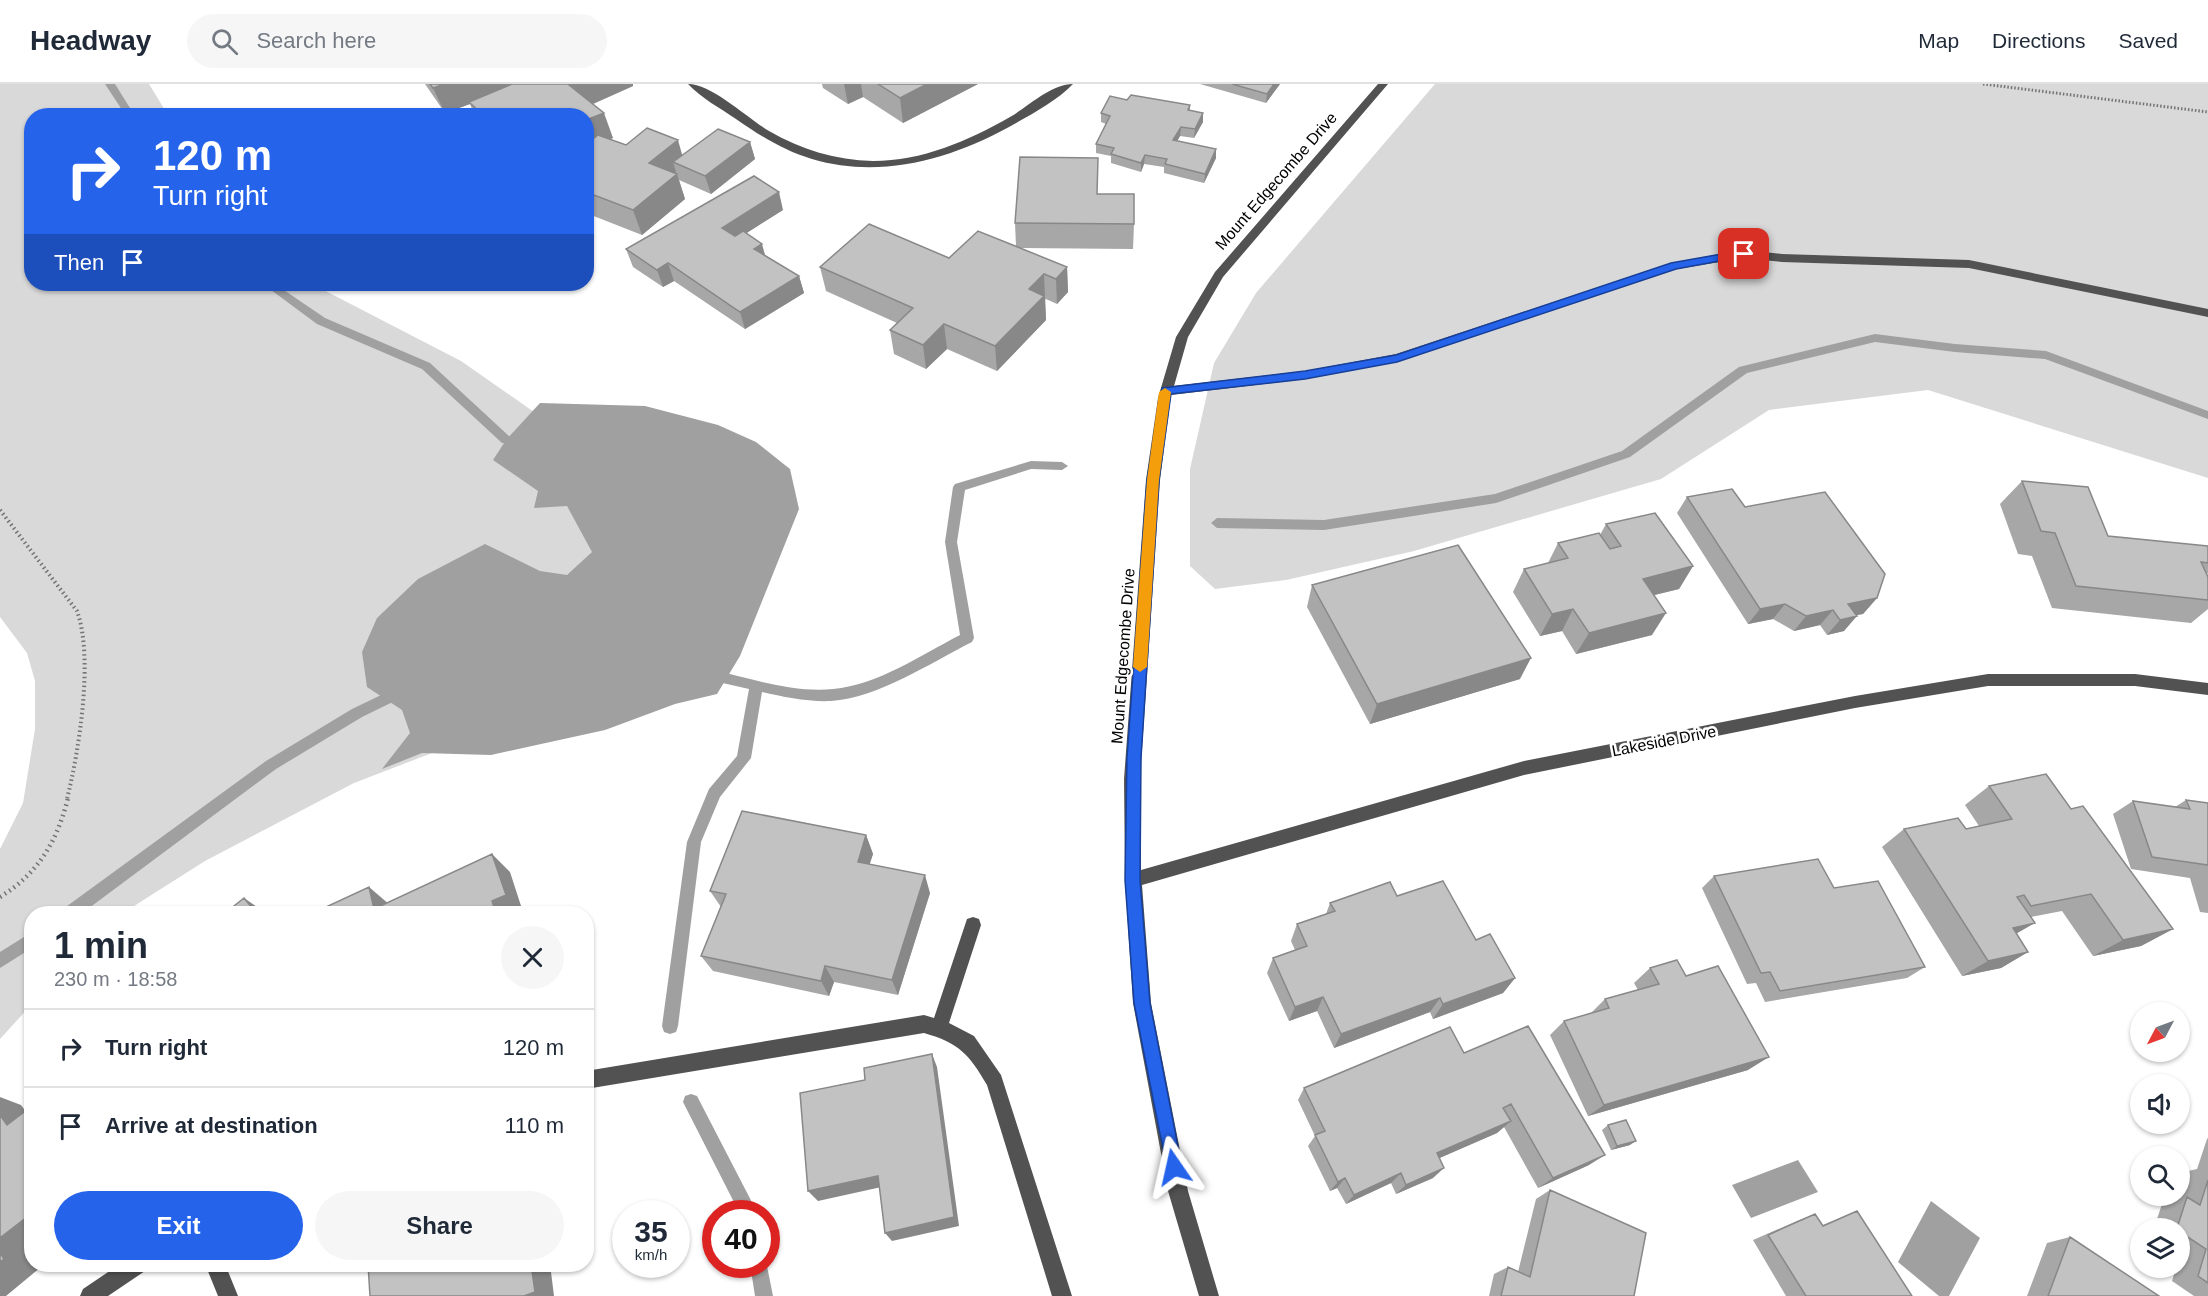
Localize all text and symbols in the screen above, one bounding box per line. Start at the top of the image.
search box [187,14,607,68]
text: Headway [30,25,151,56]
icon: search [208,25,241,58]
text: Search here [256,28,376,53]
text: Map [1918,29,1959,52]
text: Directions [1992,29,2085,52]
text: Saved [2118,29,2178,52]
street label: Mount Edgecombe Drive [1212,109,1340,253]
icon: right [54,132,132,210]
text: 120 m [153,132,272,179]
text: Turn right [153,181,268,211]
pin [1718,228,1769,279]
icon: arrive [1727,237,1760,270]
icon: arrive [116,246,149,279]
text: Then [54,250,104,275]
street label: Mount Edgecombe Drive [1108,567,1138,744]
street label: Lakeside Drive [1610,723,1718,759]
text: 1 min [54,925,148,966]
button: close [501,926,564,989]
text: 230 m · 18:58 [54,968,177,990]
north arrow [2130,1002,2190,1062]
map controls [2130,1002,2190,1278]
icon: right [54,1032,87,1065]
text: Turn right [105,1035,207,1060]
text: 120 m [503,1035,564,1060]
button: sound [2130,1074,2190,1134]
icon: arrive [54,1110,87,1143]
text: Arrive at destination [105,1113,318,1138]
text: 110 m [504,1113,564,1138]
position arrow [1142,1135,1206,1199]
button: search [2130,1146,2190,1206]
button: Exit [54,1191,303,1260]
button: Share [315,1191,564,1260]
speed limit sign: 40 [702,1200,780,1278]
text: 35 [634,1215,668,1248]
button: layers [2130,1218,2190,1278]
text: km/h [635,1246,667,1263]

